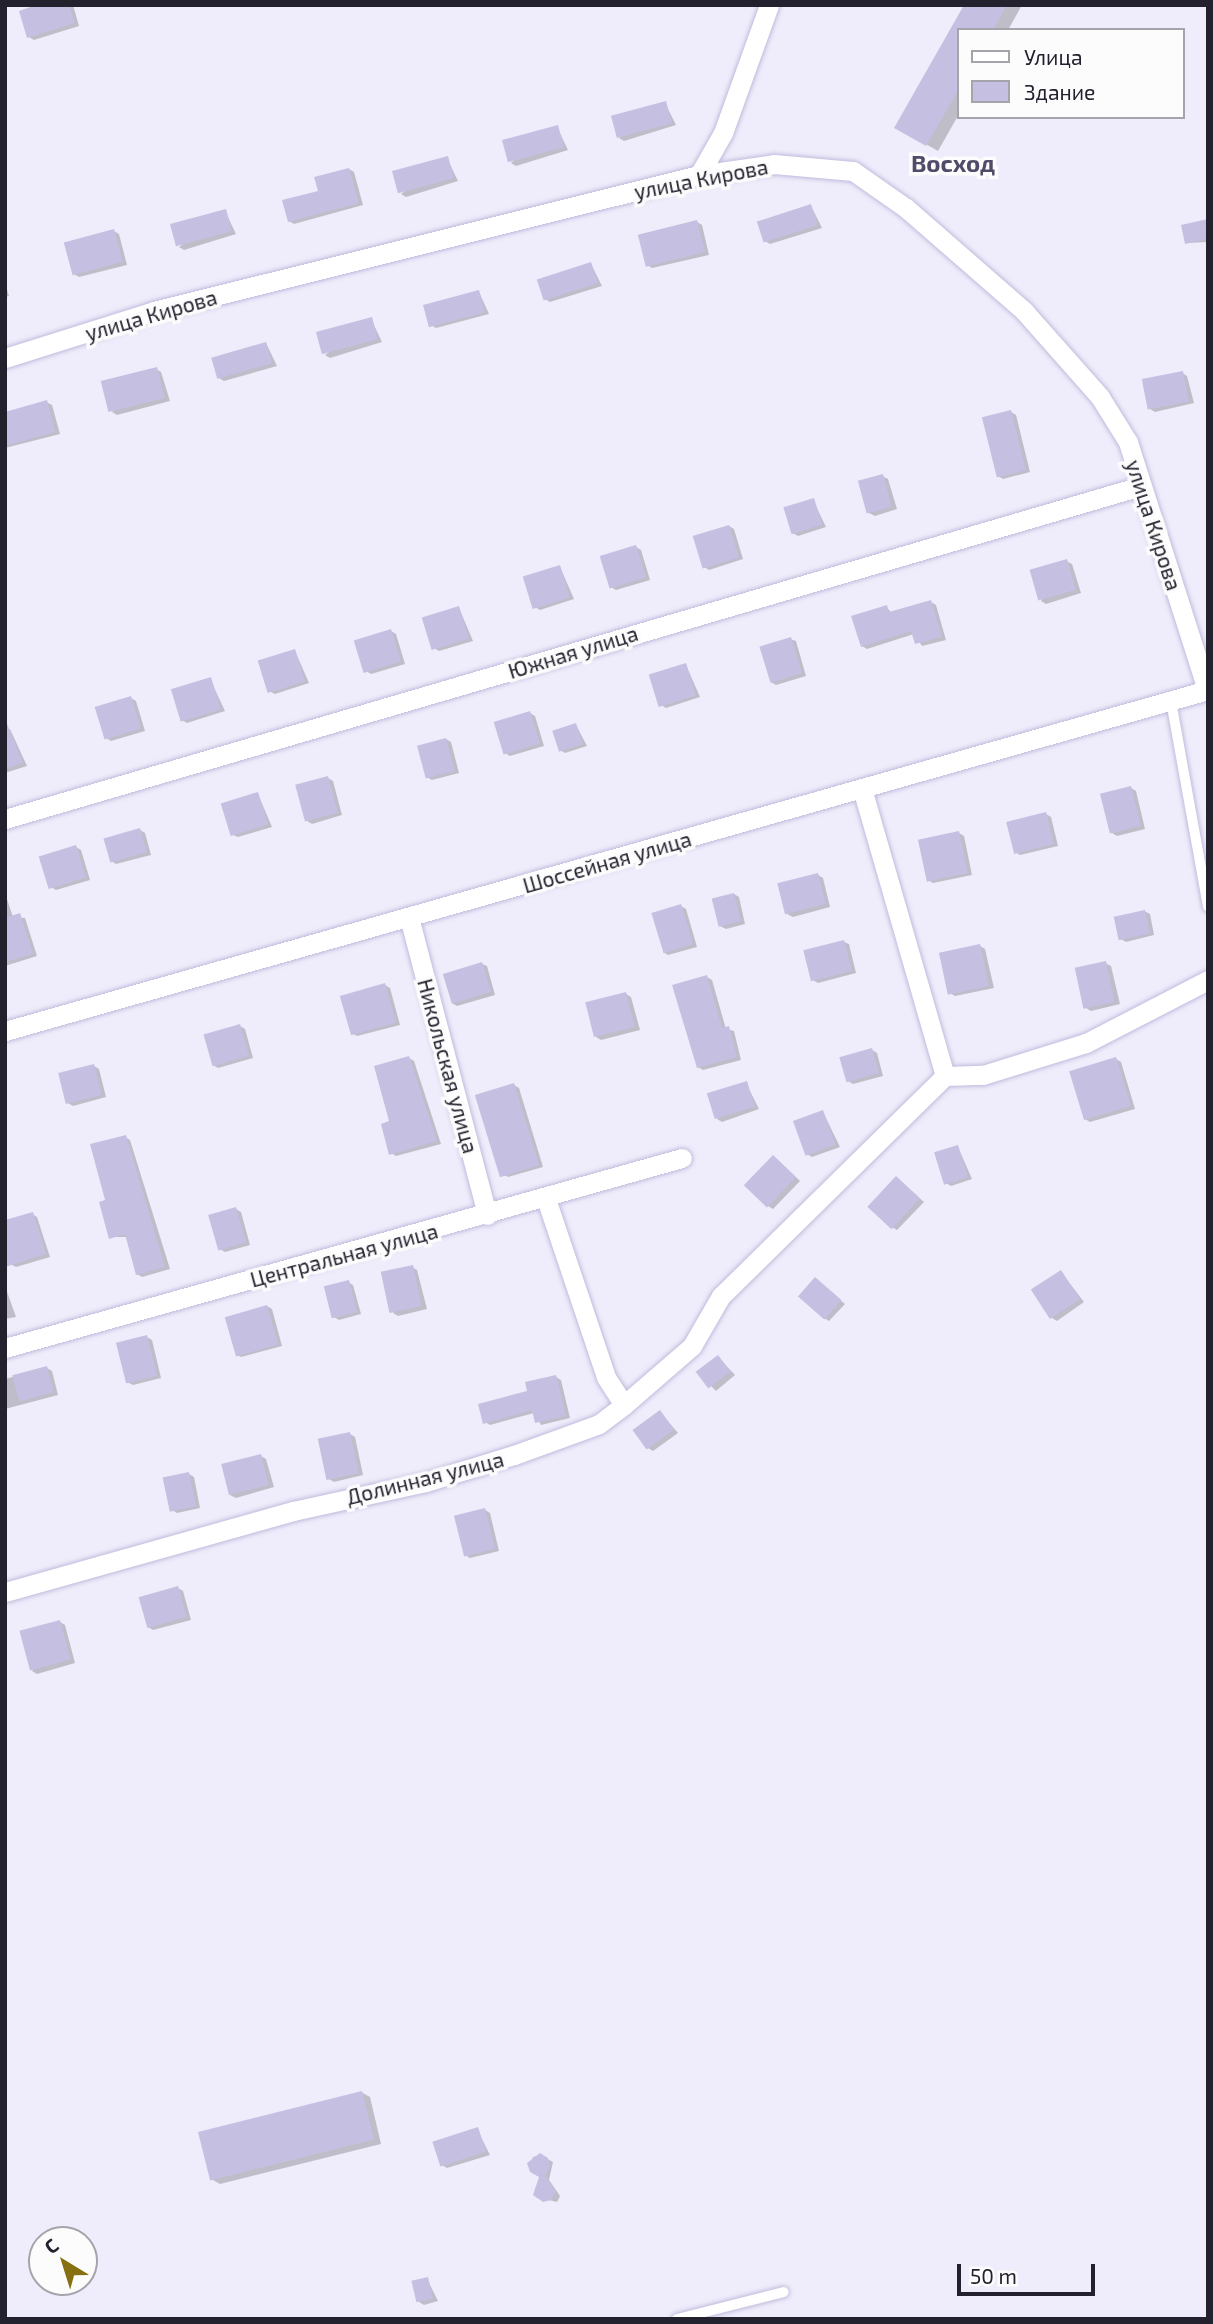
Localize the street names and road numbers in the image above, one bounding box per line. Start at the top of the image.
street label: улица Кирова [632,154,770,204]
street label: улица Кирова [82,284,220,346]
street label: улица Кирова [1121,457,1187,593]
street label: Южная улица [505,620,641,684]
street label: Шоссейная улица [520,826,694,898]
street label: Никольская улица [413,976,483,1156]
street label: Центральная улица [247,1218,441,1292]
street label: Долинная улица [344,1446,506,1510]

